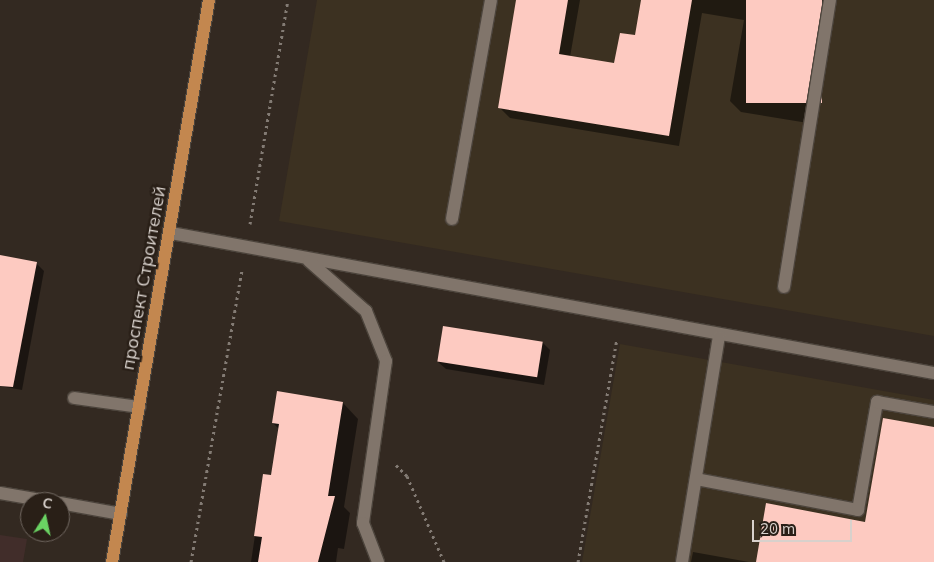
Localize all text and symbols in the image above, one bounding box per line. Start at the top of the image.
street label: проспект Строителей [117,184,171,372]
north arrow [20,492,70,542]
text: С [41,494,54,513]
scale bar [754,510,854,542]
text: 20 m [760,519,795,538]

